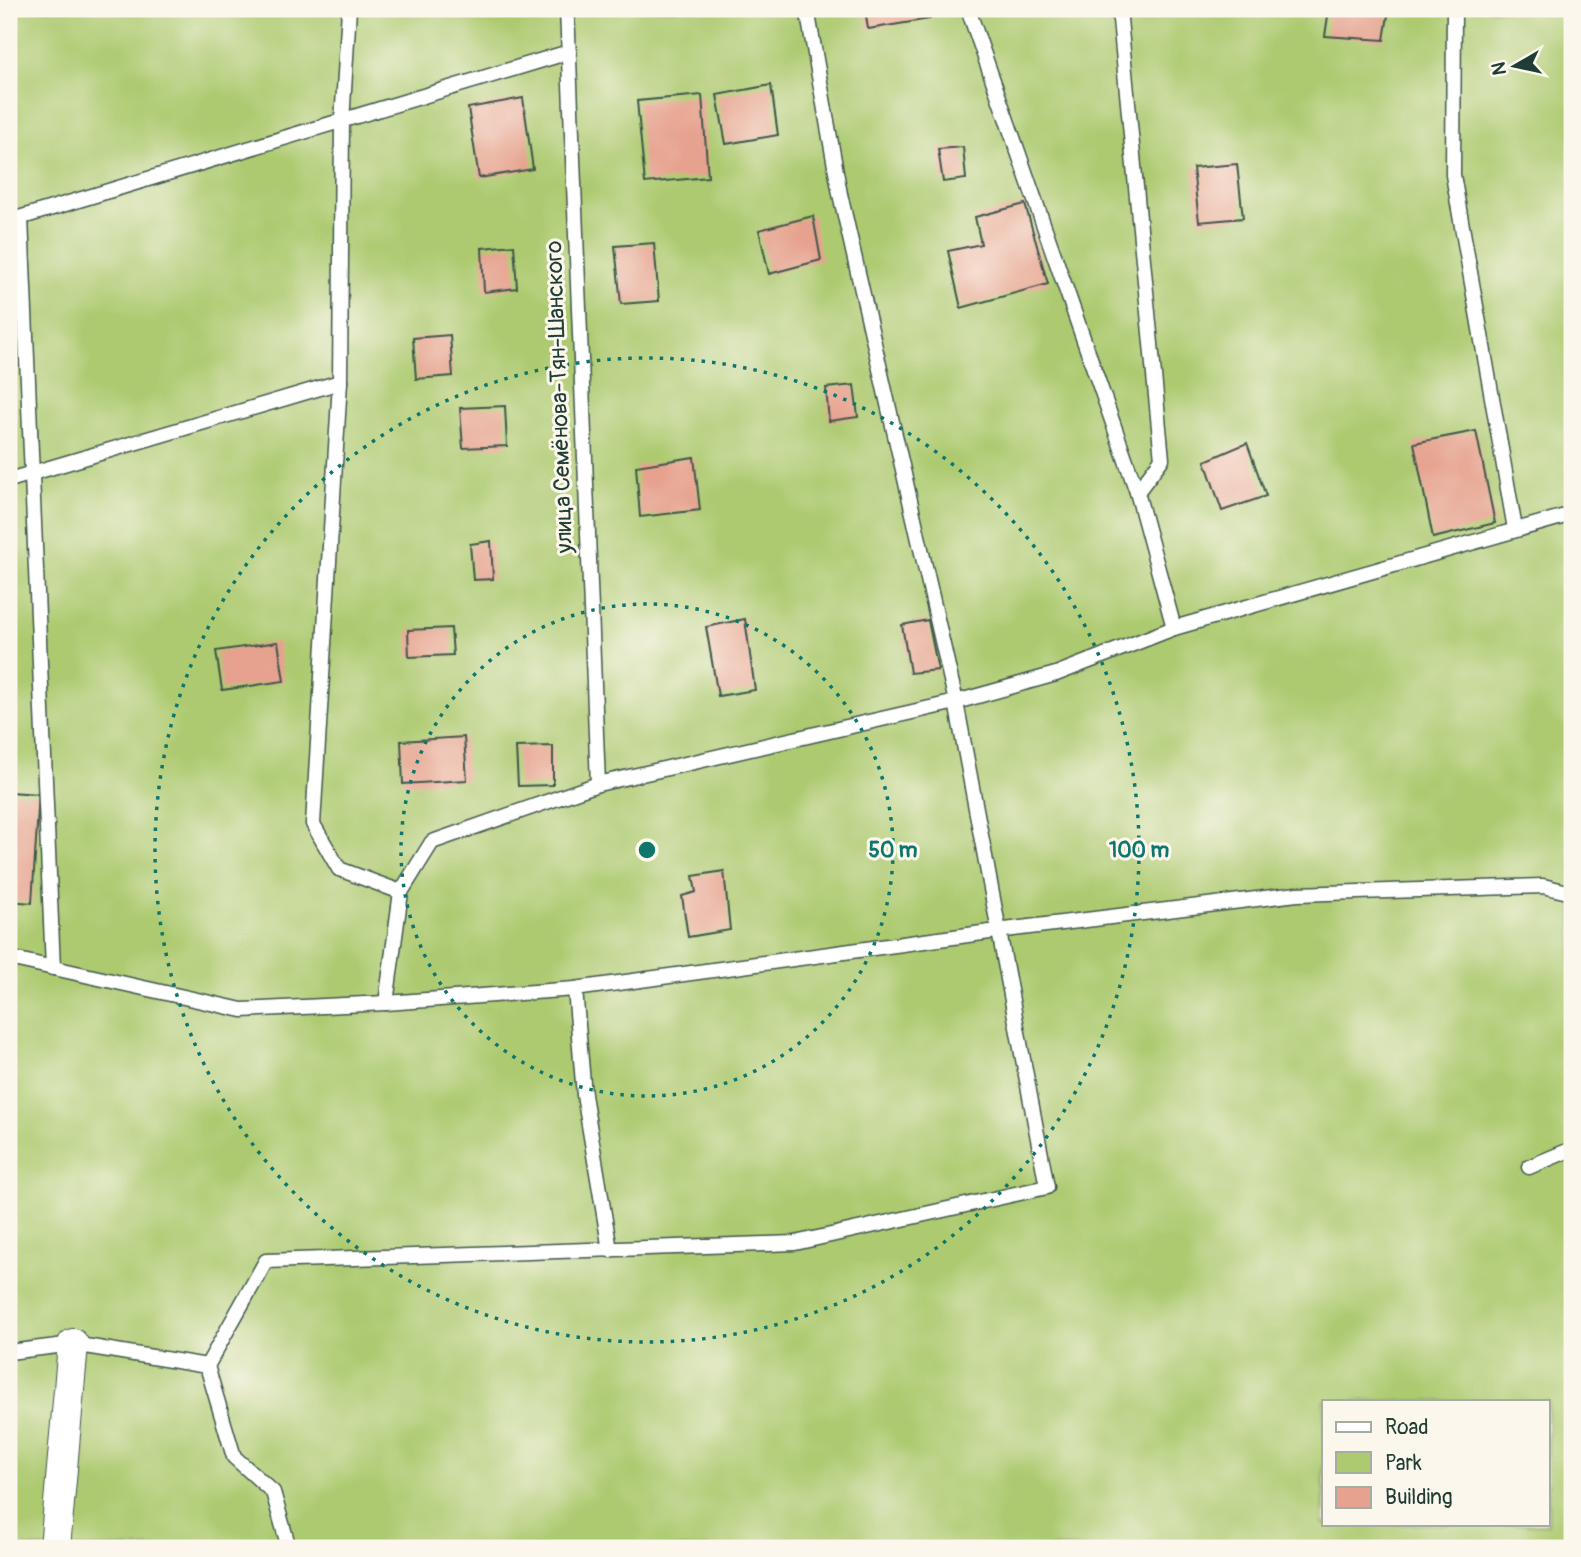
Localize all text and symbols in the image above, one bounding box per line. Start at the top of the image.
north arrow [1480,32,1550,102]
text: N [1486,60,1512,77]
street label: улица Семёнова-Тян-Шанского [539,240,579,555]
text: 50 m [869,837,918,864]
text: 100 m [1109,837,1169,864]
centre of rings [635,838,659,862]
legend [1322,1400,1550,1526]
text: Road [1385,1414,1429,1441]
text: Park [1385,1450,1422,1477]
text: Building [1385,1484,1452,1511]

